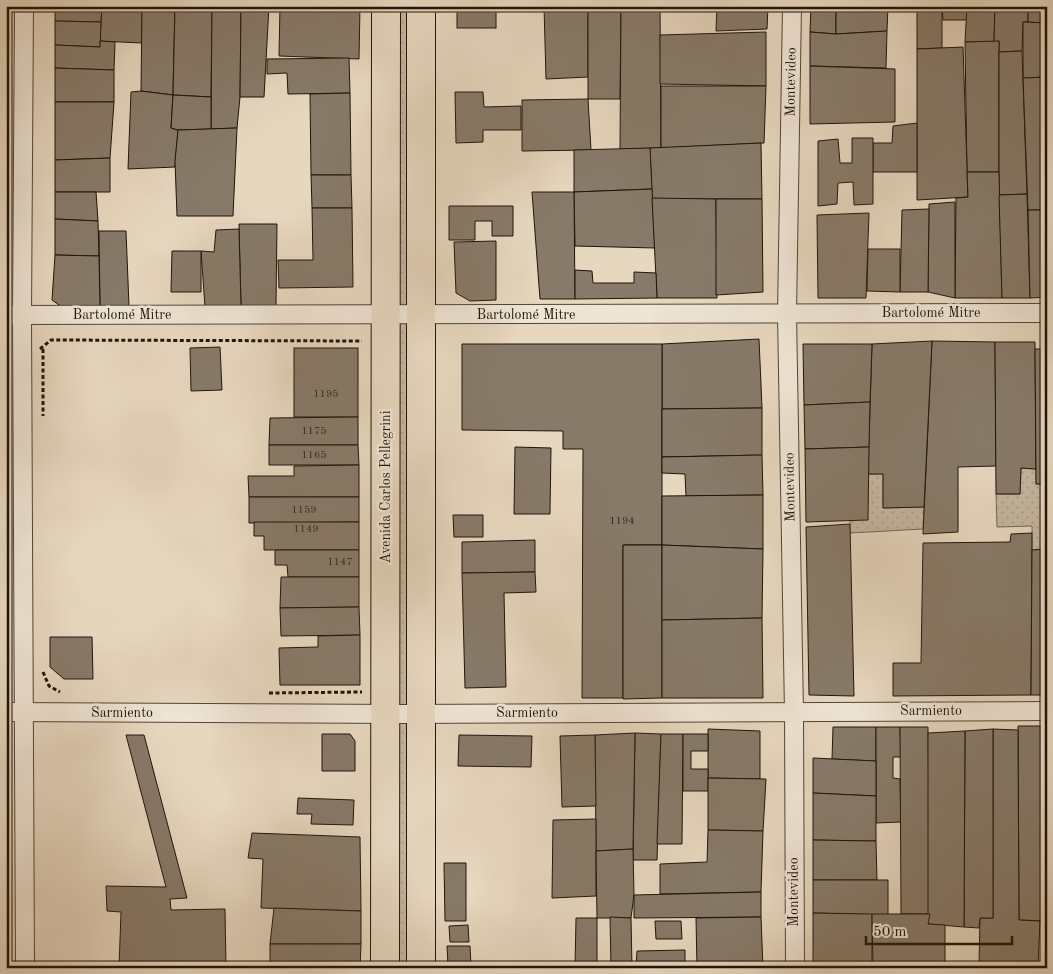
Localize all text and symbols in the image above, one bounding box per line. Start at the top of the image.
street label: Montevideo [783,47,799,117]
street label: Bartolomé Mitre [882,306,980,320]
street label: Bartolomé Mitre [73,308,171,322]
street label: Bartolomé Mitre [477,308,575,322]
house number: 1195 [313,389,339,400]
street label: Avenida Carlos Pellegrini [379,410,393,563]
house number: 1175 [301,426,327,437]
house number: 1165 [301,450,327,461]
street label: Montevideo [782,452,798,522]
house number: 1159 [291,505,317,516]
house number: 1194 [609,516,635,527]
house number: 1149 [293,524,319,535]
house number: 1147 [327,557,353,568]
street label: Sarmiento [900,704,962,718]
street label: Sarmiento [91,706,153,720]
street label: Sarmiento [496,706,558,720]
street label: Montevideo [787,857,801,927]
scale bar [866,914,1012,946]
text: 50 m [873,925,907,940]

